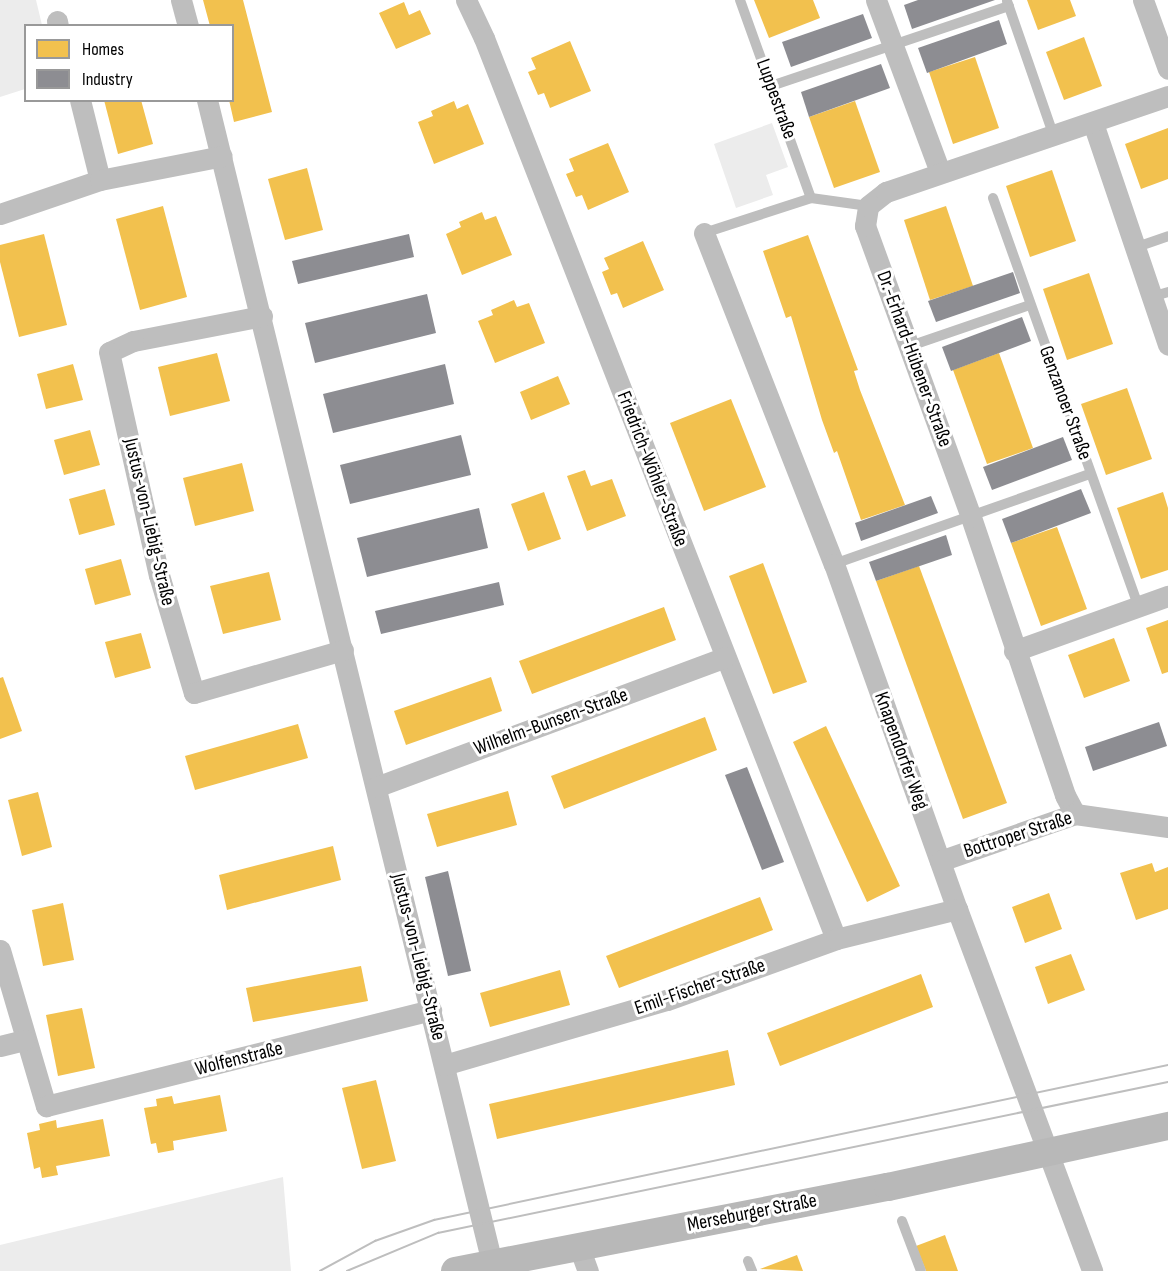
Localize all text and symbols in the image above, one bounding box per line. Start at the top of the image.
legend [24,24,234,102]
text: Homes [82,39,124,60]
street label: Luppestraße [750,56,802,142]
text: Industry [82,69,133,90]
street label: Dr.-Erhard-Hübener-Straße [871,268,957,450]
street label: Genzanoer Straße [1033,343,1097,463]
street label: Friedrich-Wöhler-Straße [611,388,693,550]
street label: Justus-von-Liebig-Straße [118,436,180,608]
street label: Wilhelm-Bunsen-Straße [471,683,631,761]
street label: Knapendorfer Weg [869,689,933,813]
street label: Bottroper Straße [961,806,1075,864]
street label: Justus-von-Liebig-Straße [386,871,450,1043]
street label: Emil-Fischer-Straße [632,953,768,1021]
street label: Wolfenstraße [193,1037,285,1081]
street label: Merseburger Straße [685,1189,819,1237]

